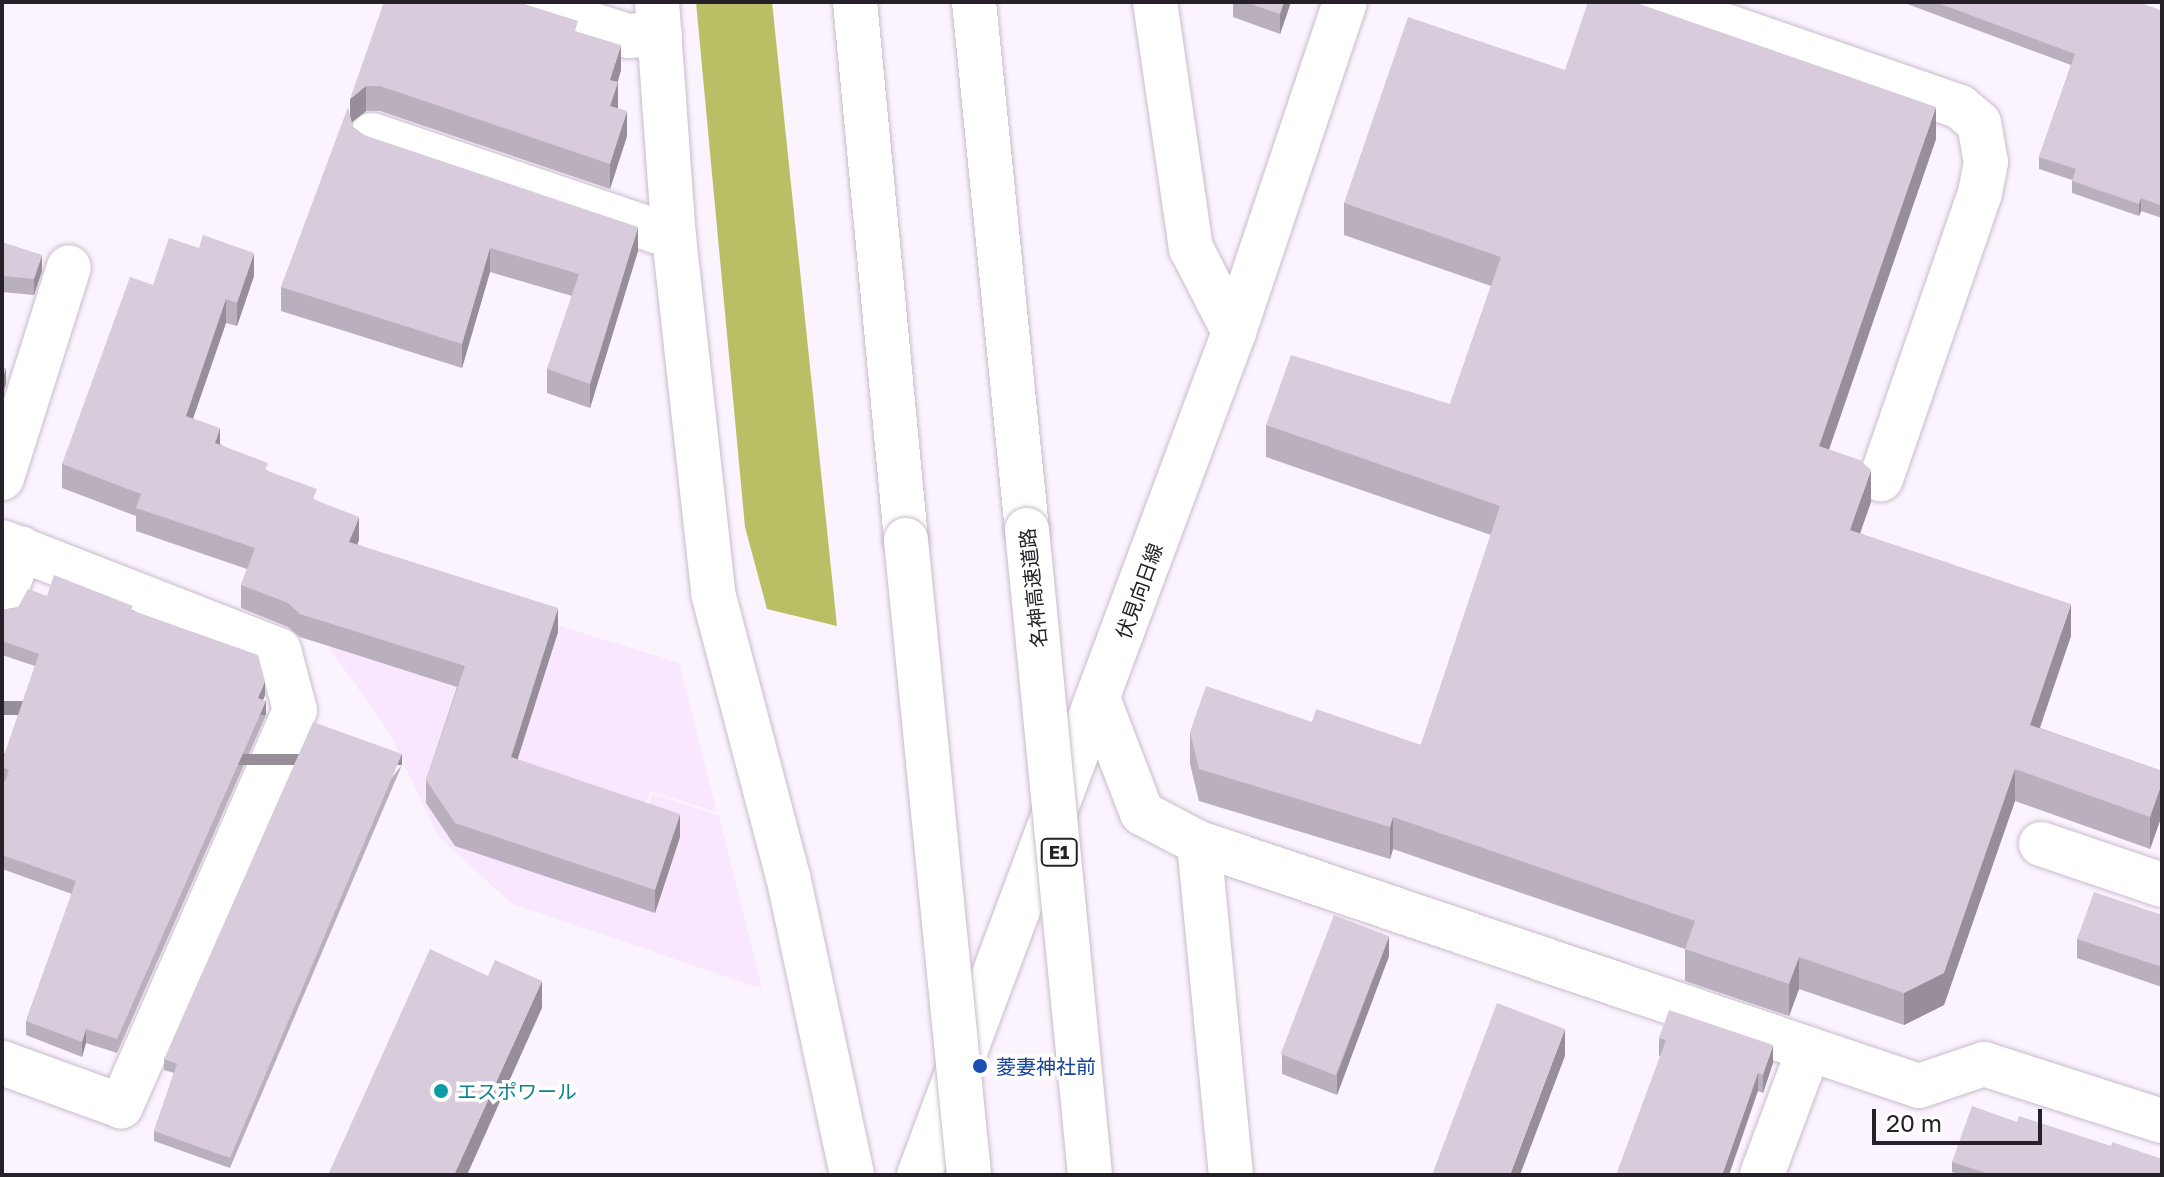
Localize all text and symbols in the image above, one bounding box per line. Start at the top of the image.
street label: 名神高速道路 [1015,527,1051,649]
street label: 伏見向日線 [1111,540,1167,642]
road number: E1 [1039,838,1079,866]
place label: 菱妻神社前 [996,1054,1096,1078]
marker: 菱妻神社前 [971,1057,989,1075]
place label: エスポワール [457,1079,577,1103]
marker: エスポワール [432,1082,450,1100]
scale bar [1876,1093,2046,1143]
text: 20 m [1886,1108,1942,1137]

